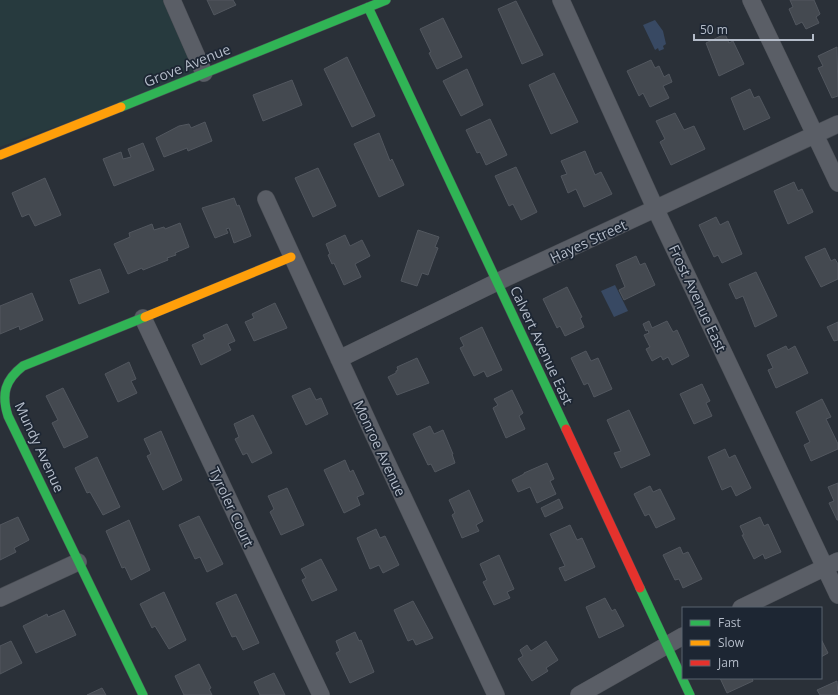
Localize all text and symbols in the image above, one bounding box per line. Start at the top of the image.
scale bar [694,16,813,42]
text: 50 m [700,21,728,38]
street label: Grove Avenue [141,39,233,91]
street label: Hayes Street [547,215,629,267]
street label: Frost Avenue East [665,241,731,355]
street label: Calvert Avenue East [506,283,578,407]
street label: Monroe Avenue [349,397,411,499]
street label: Mundy Avenue [11,399,69,495]
street label: Tyroler Court [205,464,259,550]
legend [682,607,822,679]
text: Fast [718,614,741,631]
text: Slow [718,634,745,651]
text: Jam [717,654,739,671]

